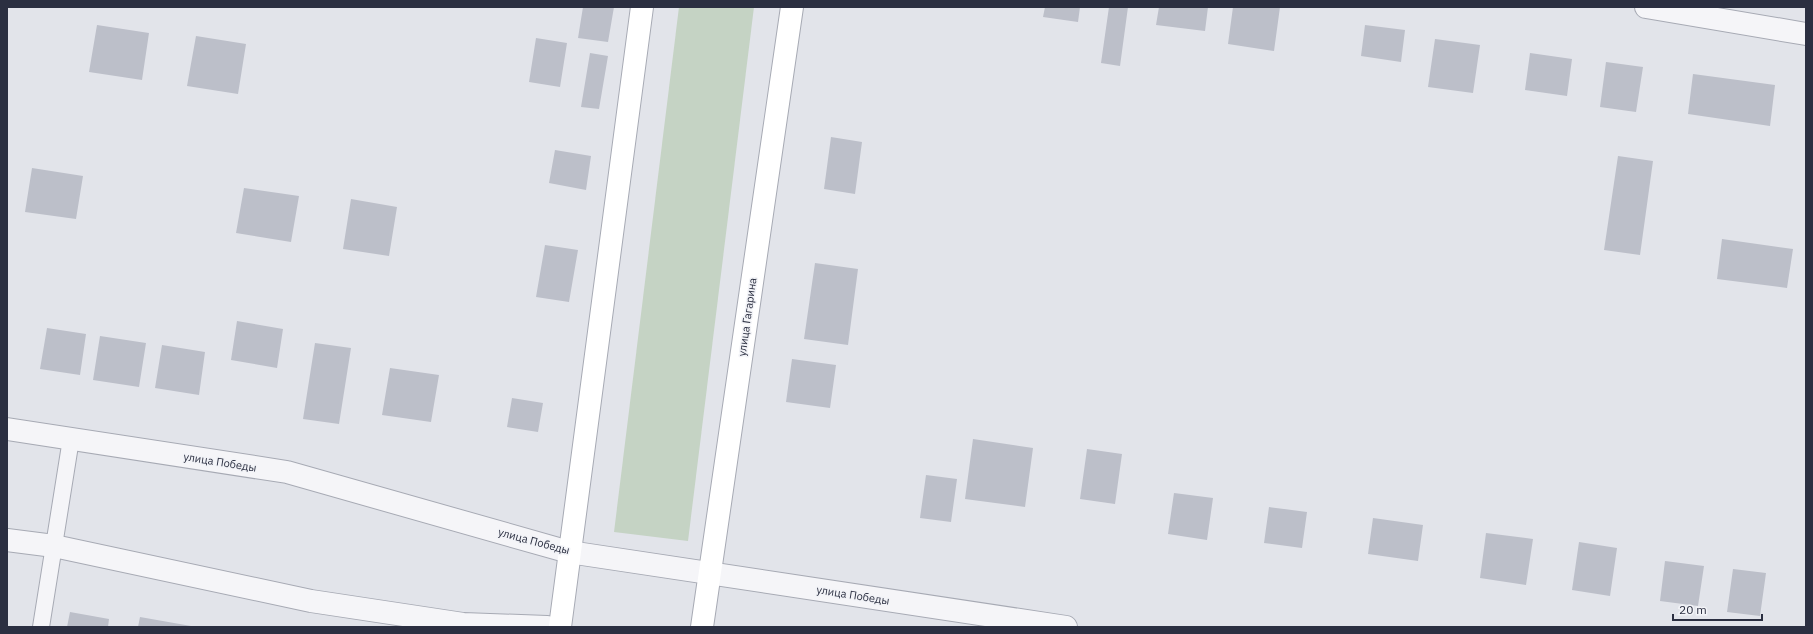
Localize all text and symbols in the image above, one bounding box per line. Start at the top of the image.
street label: улица Гагарина [735,277,759,357]
street label: улица Победы [183,449,258,475]
street label: улица Победы [497,525,571,557]
street label: улица Победы [816,582,891,608]
scale bar [1673,596,1762,622]
text: 20 m [1679,602,1707,617]

